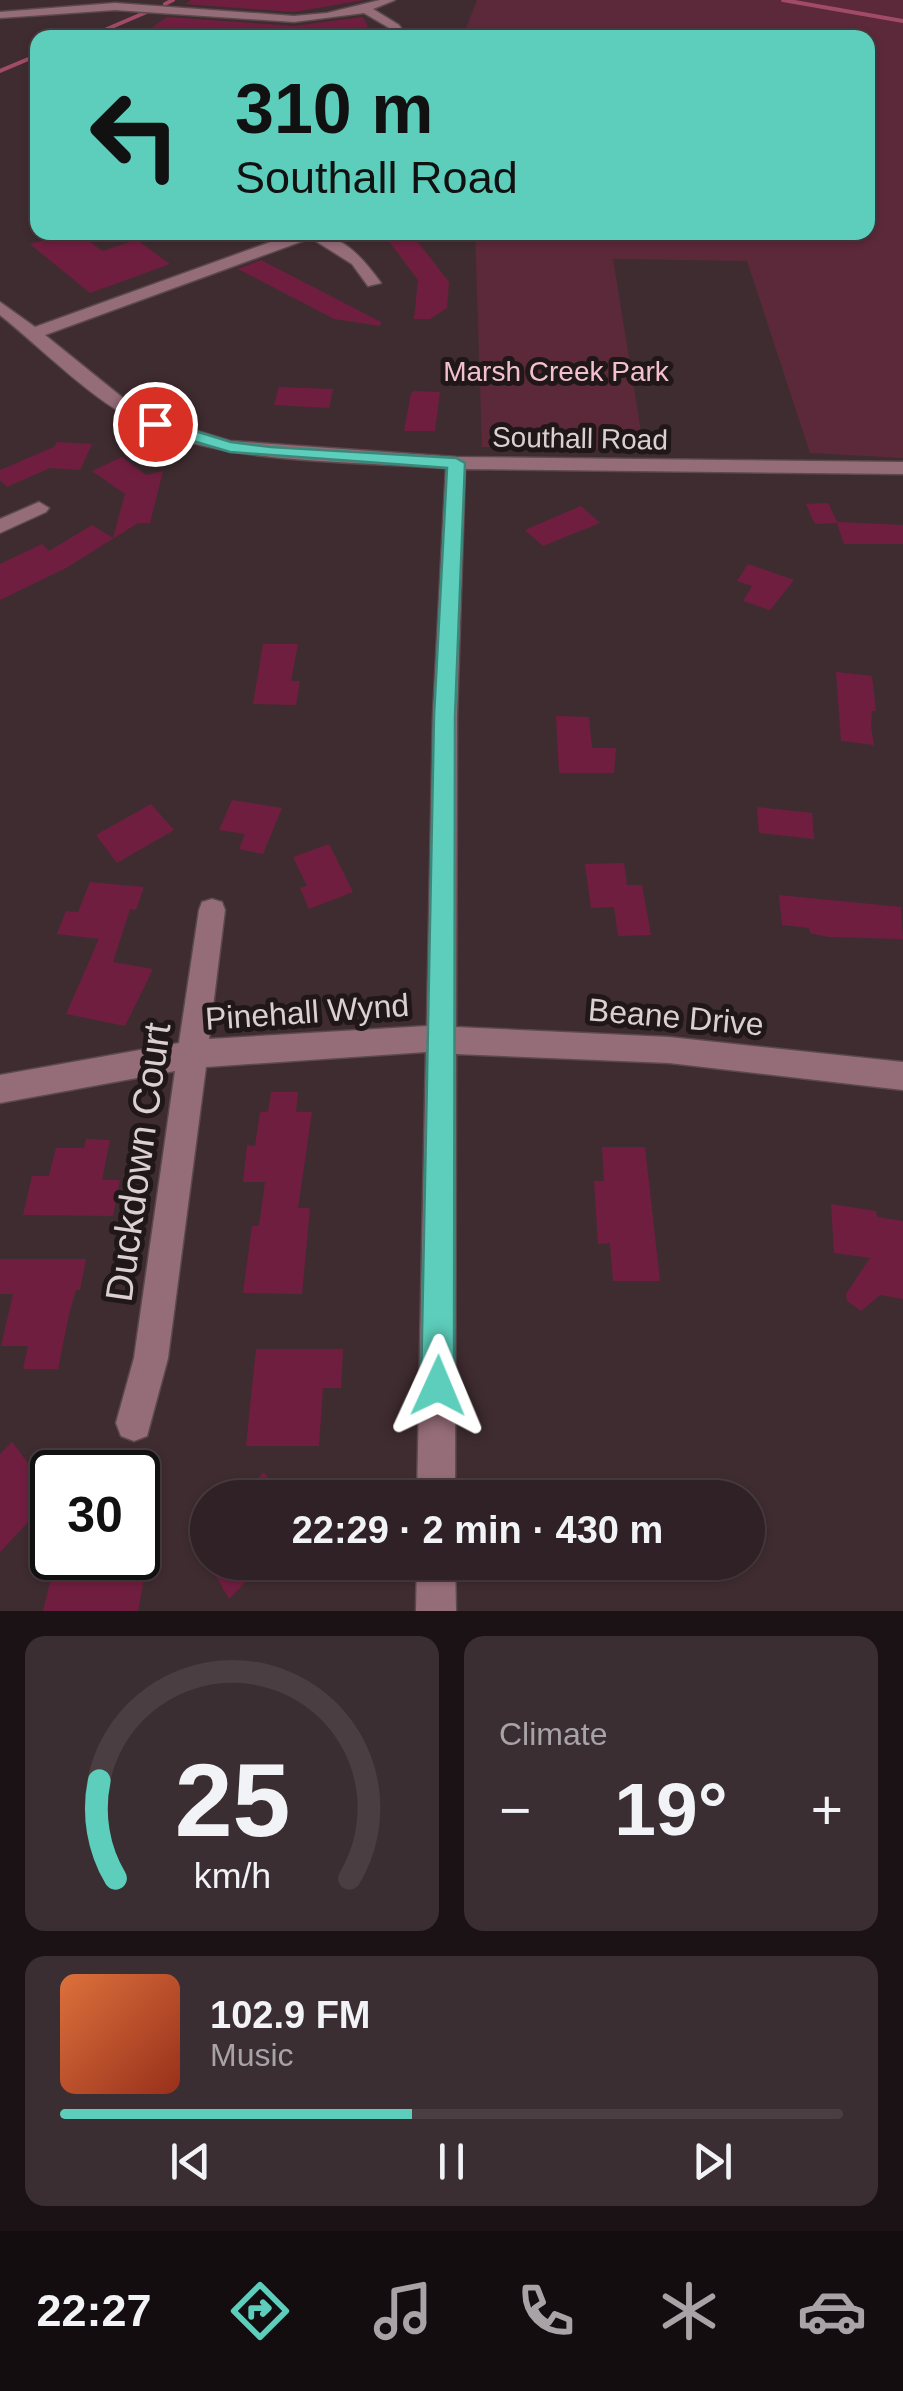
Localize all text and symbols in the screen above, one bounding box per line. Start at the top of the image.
icon: left [70,70,200,200]
text: 310 m [235,70,433,148]
text: Southall Road [235,152,518,203]
park label: Marsh Creek Park [443,356,670,387]
pin [113,382,198,467]
icon: arrive [128,397,183,452]
street label: Southall Road [492,421,668,456]
street label: Pinehall Wynd [204,987,410,1037]
street label: Beane Drive [587,991,765,1043]
street label: Duckdown Court [98,1020,178,1304]
position arrow [386,1334,490,1438]
speed limit sign: 30 [30,1450,160,1580]
text: 22:29 · 2 min · 430 m [292,1509,663,1551]
text: Climate [499,1716,607,1752]
text: 25 [174,1742,290,1858]
text: 19° [614,1767,728,1851]
text: − [499,1779,531,1841]
text: + [811,1779,843,1841]
text: km/h [193,1856,271,1896]
text: 102.9 FM [210,1994,371,2036]
text: Music [210,2037,294,2073]
icon: previous [163,2134,218,2189]
icon: pause [424,2134,479,2189]
icon: next [685,2134,740,2189]
icon: directions [225,2276,295,2346]
icon: music [368,2276,438,2346]
icon: phone [511,2276,581,2346]
icon: climate [654,2276,724,2346]
icon: car [797,2276,867,2346]
text: 22:27 [36,2285,152,2336]

